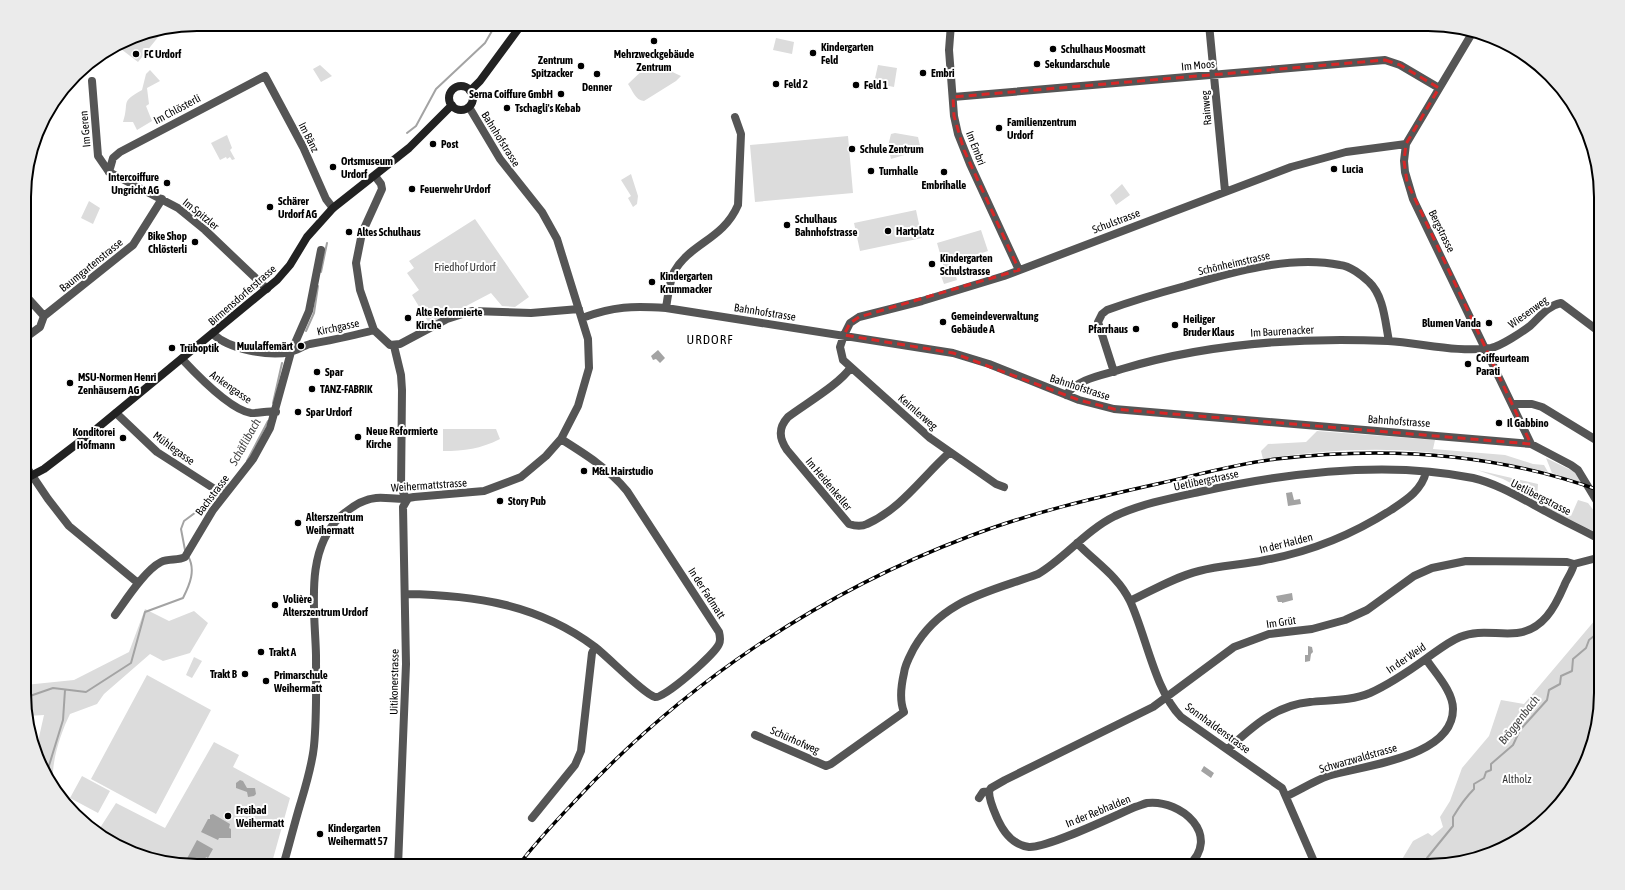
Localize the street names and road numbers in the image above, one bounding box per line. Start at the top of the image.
street label: Im Moos [1181,58,1215,72]
street label: Rainweg [1198,90,1213,126]
street label: Im Chlösterli [152,92,202,126]
street label: Bahnhofstrasse [479,109,523,169]
street label: Im Geren [77,110,93,148]
street label: Im Bänz [296,120,322,154]
street label: Im Embri [964,129,988,167]
street label: Im Spitzler [181,196,222,233]
street label: Schulstrasse [1090,206,1142,236]
street label: Bergstrasse [1427,208,1457,254]
street label: Baumgartenstrasse [57,236,125,294]
street label: Schönheimstrasse [1197,249,1271,277]
street label: Birmensdorferstrasse [206,262,278,328]
street label: Wiesenweg [1506,294,1550,330]
street label: Bahnhofstrasse [733,301,797,323]
street label: Kirchgasse [316,317,360,337]
street label: Im Baurenacker [1250,323,1315,339]
street label: Ankengasse [208,368,254,406]
street label: Bahnhofstrasse [1048,372,1112,402]
street label: Keimlerweg [896,392,940,432]
street label: Bahnhofstrasse [1367,413,1431,429]
street label: Mühlegasse [151,429,197,467]
street label: Im Heidenkeller [803,455,855,513]
street label: Uetlibergstrasse [1173,467,1239,493]
street label: Bachstrasse [193,472,231,518]
street label: Weihermattstrasse [391,476,467,494]
street label: Uetlibergstrasse [1509,477,1573,517]
street label: In der Halden [1258,531,1314,555]
street label: In der Fadmatt [686,565,728,621]
street label: Im Grüt [1265,614,1297,630]
street label: In der Weid [1384,640,1428,676]
street label: Uitikonerstrasse [387,649,401,715]
street label: Sonnhaldenstrasse [1183,700,1253,756]
street label: Schürhofweg [769,724,822,756]
street label: Schwarzwaldstrasse [1318,741,1398,775]
street label: In der Rebhalden [1064,792,1132,830]

